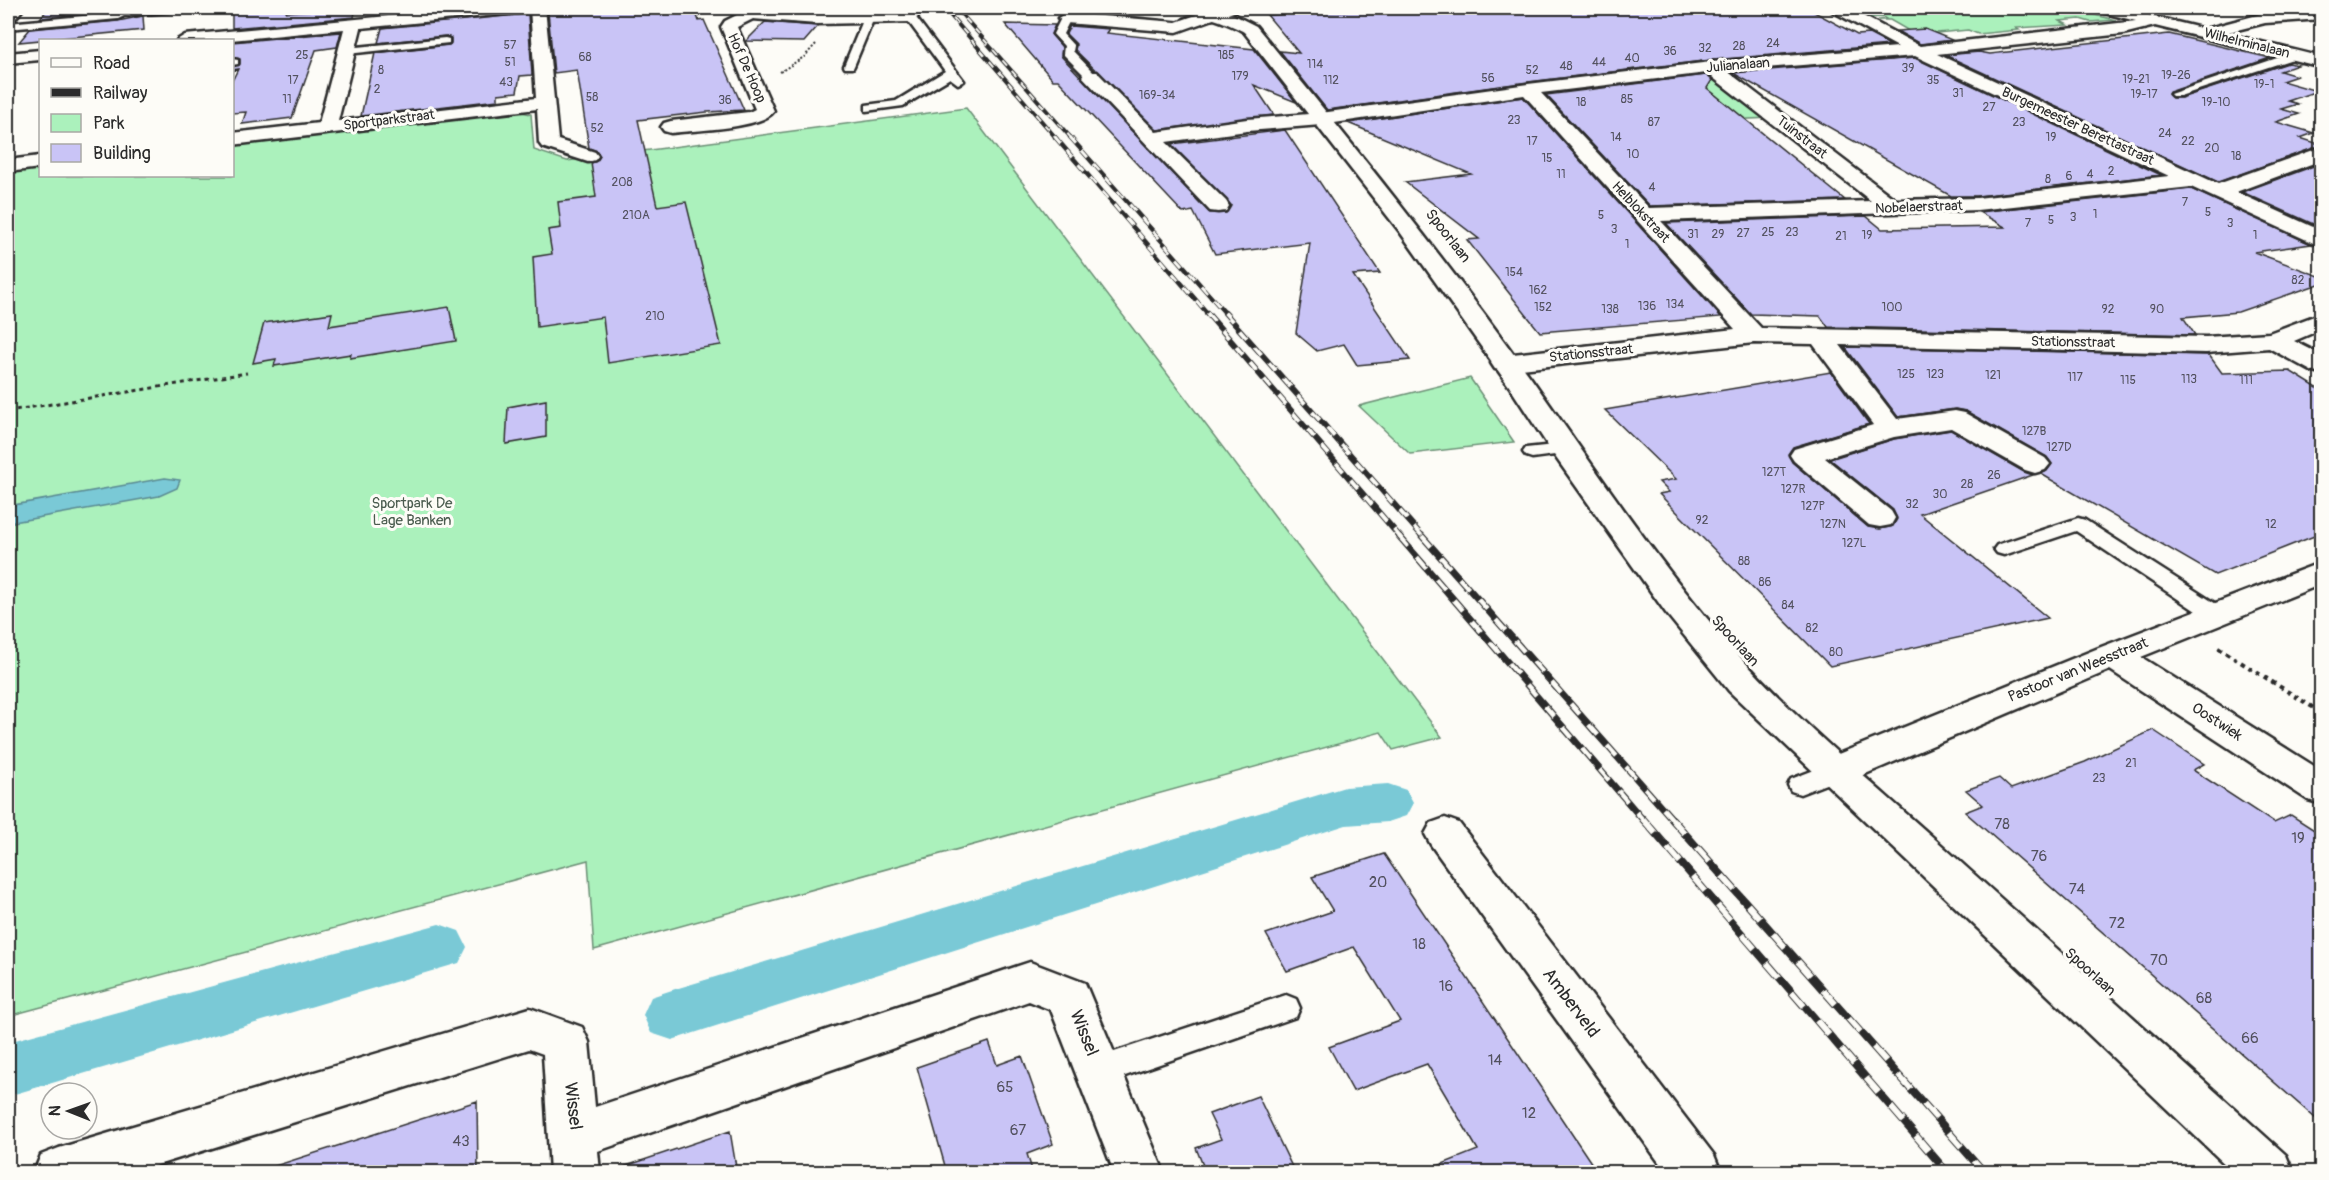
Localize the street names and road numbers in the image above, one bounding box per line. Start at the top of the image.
street label: Wilhelminalaan [2202,24,2292,62]
street label: Hof De Hoop [724,31,770,106]
street label: Julianalaan [1705,54,1771,76]
street label: Burgemeester Berettastraat [1999,83,2157,169]
street label: Sportparkstraat [342,106,436,134]
street label: Tuinstraat [1773,112,1831,162]
street label: Helblokstraat [1608,178,1674,246]
street label: Nobelaerstraat [1875,197,1963,217]
street label: Spoorlaan [1421,205,1475,267]
street label: Stationsstraat [2031,333,2116,351]
street label: Stationsstraat [1548,340,1634,366]
street label: Spoorlaan [1707,611,1763,671]
street label: Pastoor van Weesstraat [2005,633,2152,707]
street label: Oostwiek [2188,699,2247,746]
street label: Spoorlaan [2060,944,2120,1000]
street label: Amberveld [1537,964,1605,1042]
street label: Wissel [1064,1007,1104,1059]
street label: Wissel [559,1081,587,1131]

